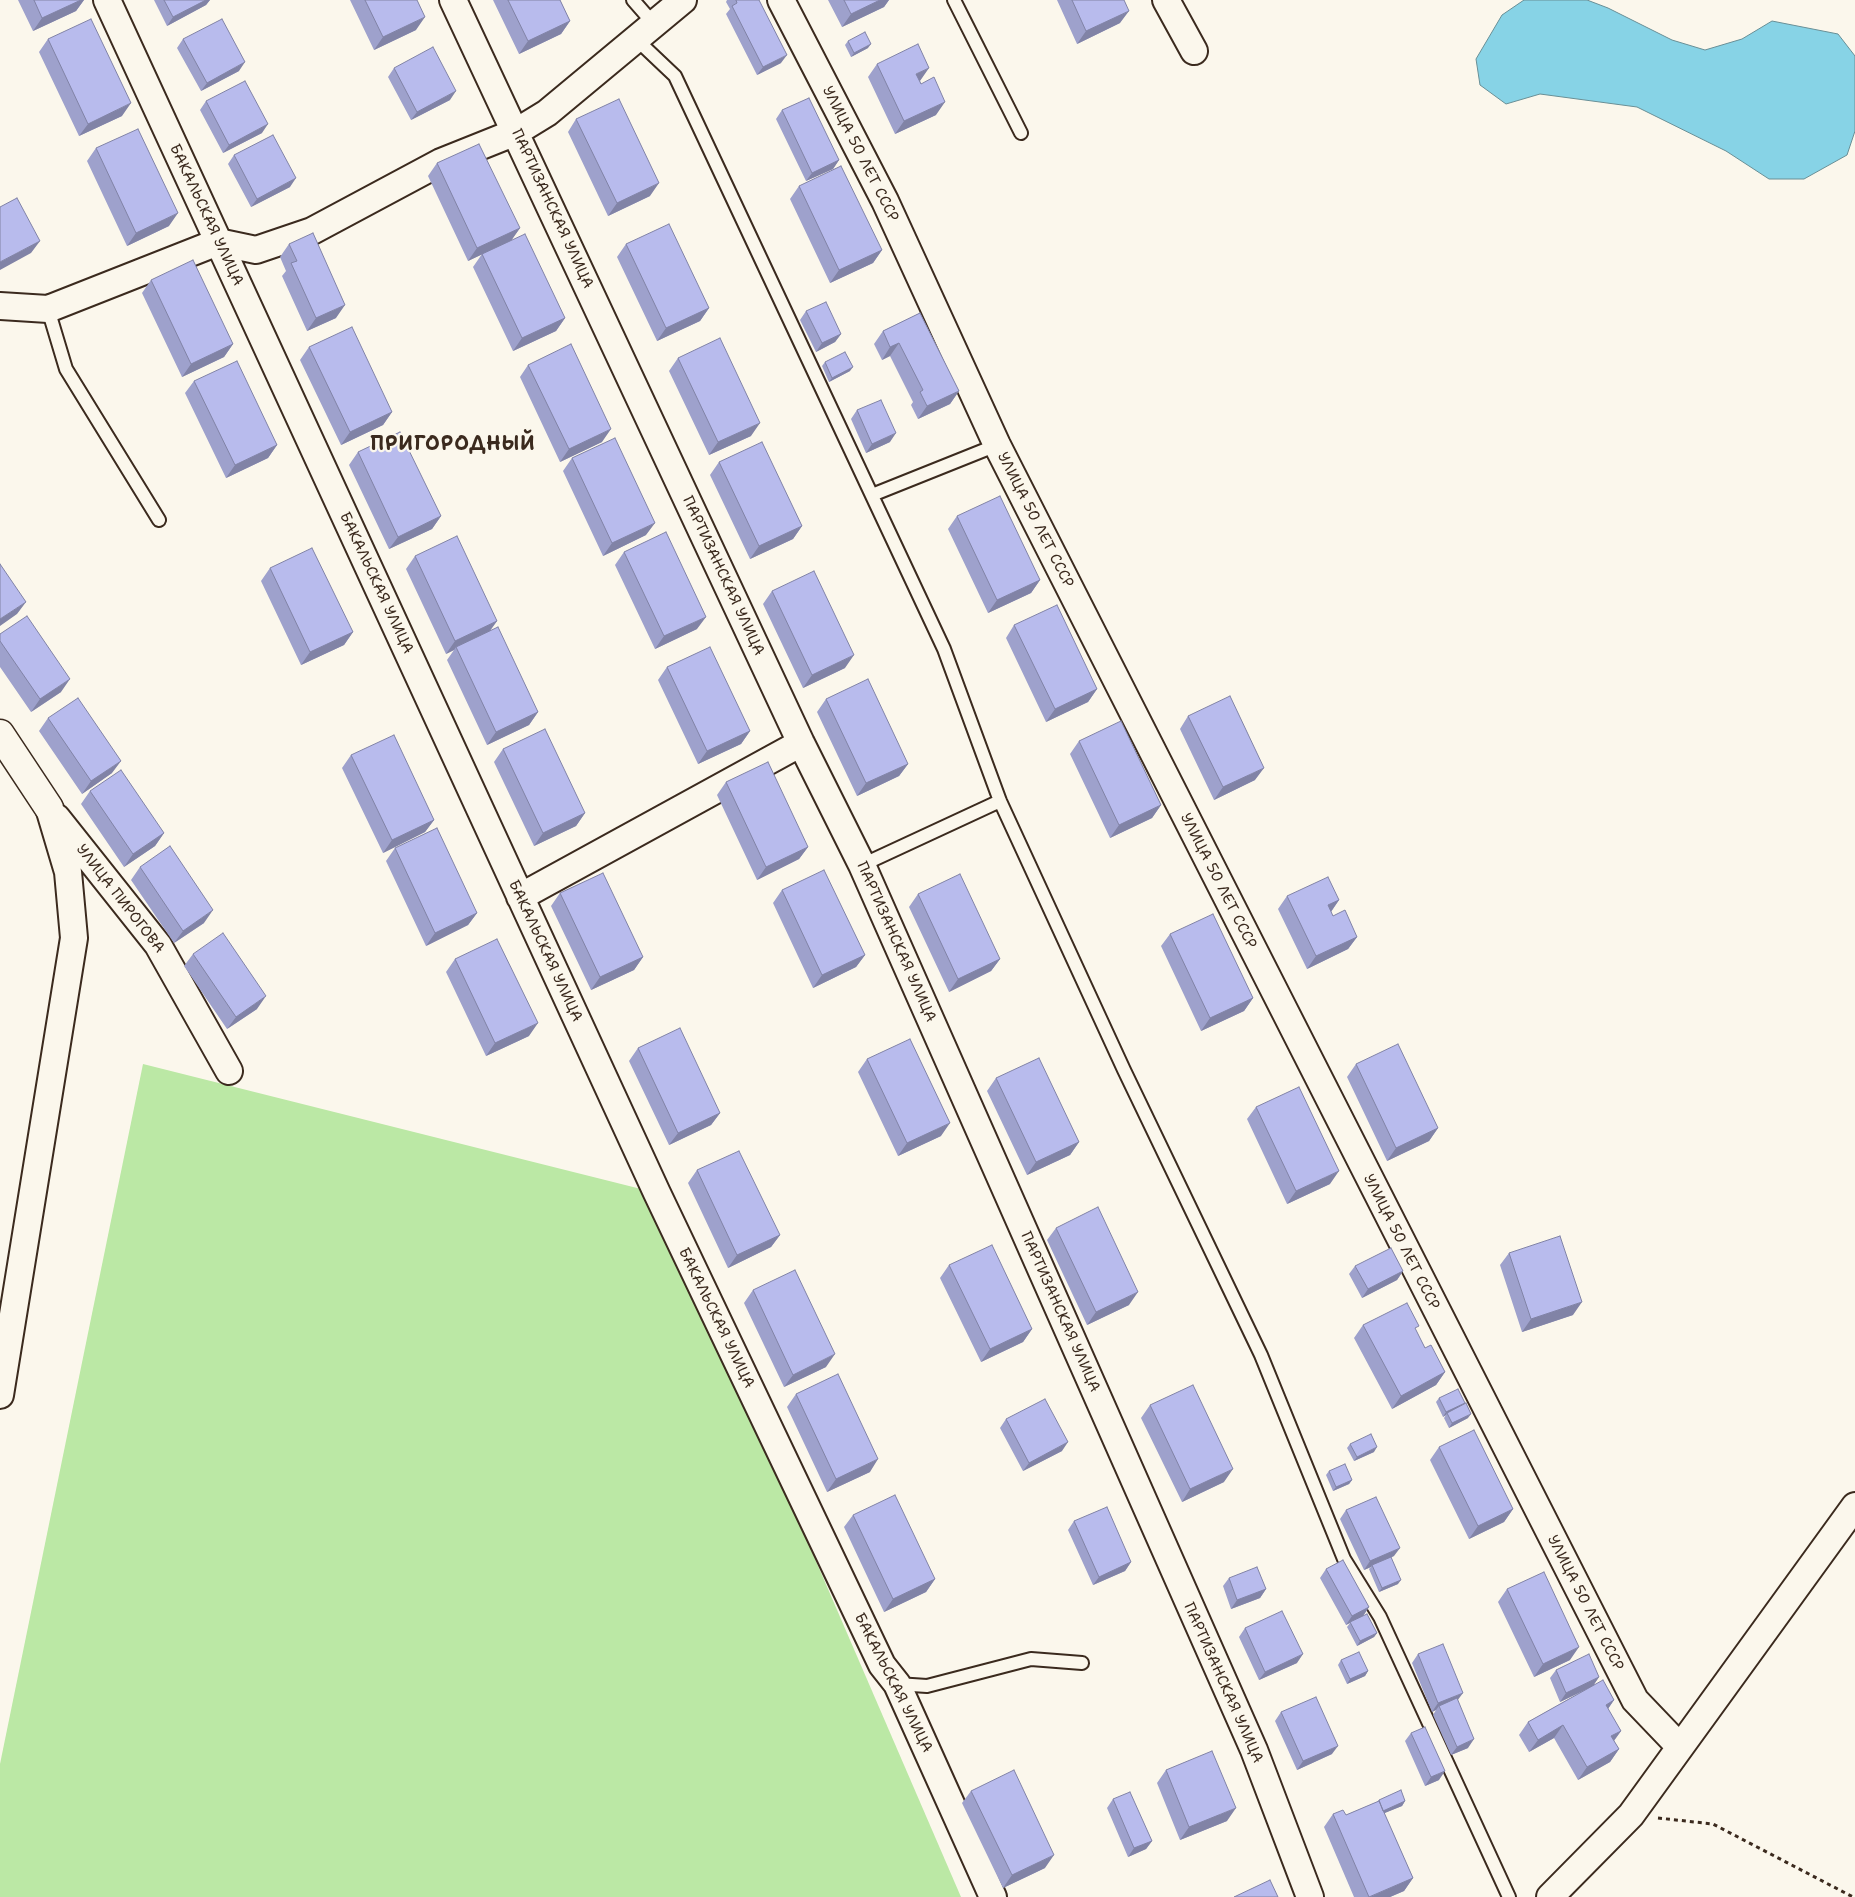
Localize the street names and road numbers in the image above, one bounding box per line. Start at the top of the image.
street label: УЛИЦА 50 ЛЕТ СССР [818,83,902,225]
street label: ПАРТИЗАНСКАЯ УЛИЦА [507,126,597,292]
street label: БАКАЛЬСКАЯ УЛИЦА [165,141,247,289]
street label: УЛИЦА 50 ЛЕТ СССР [993,449,1077,591]
street label: ПАРТИЗАНСКАЯ УЛИЦА [678,493,768,659]
street label: БАКАЛЬСКАЯ УЛИЦА [335,509,417,657]
street label: УЛИЦА 50 ЛЕТ СССР [1176,810,1260,952]
street label: УЛИЦА ПИРОГОВА [72,841,168,957]
street label: ПАРТИЗАНСКАЯ УЛИЦА [852,859,940,1025]
street label: БАКАЛЬСКАЯ УЛИЦА [504,877,586,1025]
street label: УЛИЦА 50 ЛЕТ СССР [1359,1171,1443,1313]
street label: ПАРТИЗАНСКАЯ УЛИЦА [1016,1229,1104,1395]
street label: БАКАЛЬСКАЯ УЛИЦА [674,1245,758,1391]
street label: УЛИЦА 50 ЛЕТ СССР [1543,1532,1627,1674]
street label: ПАРТИЗАНСКАЯ УЛИЦА [1179,1600,1267,1766]
street label: БАКАЛЬСКАЯ УЛИЦА [850,1610,936,1756]

